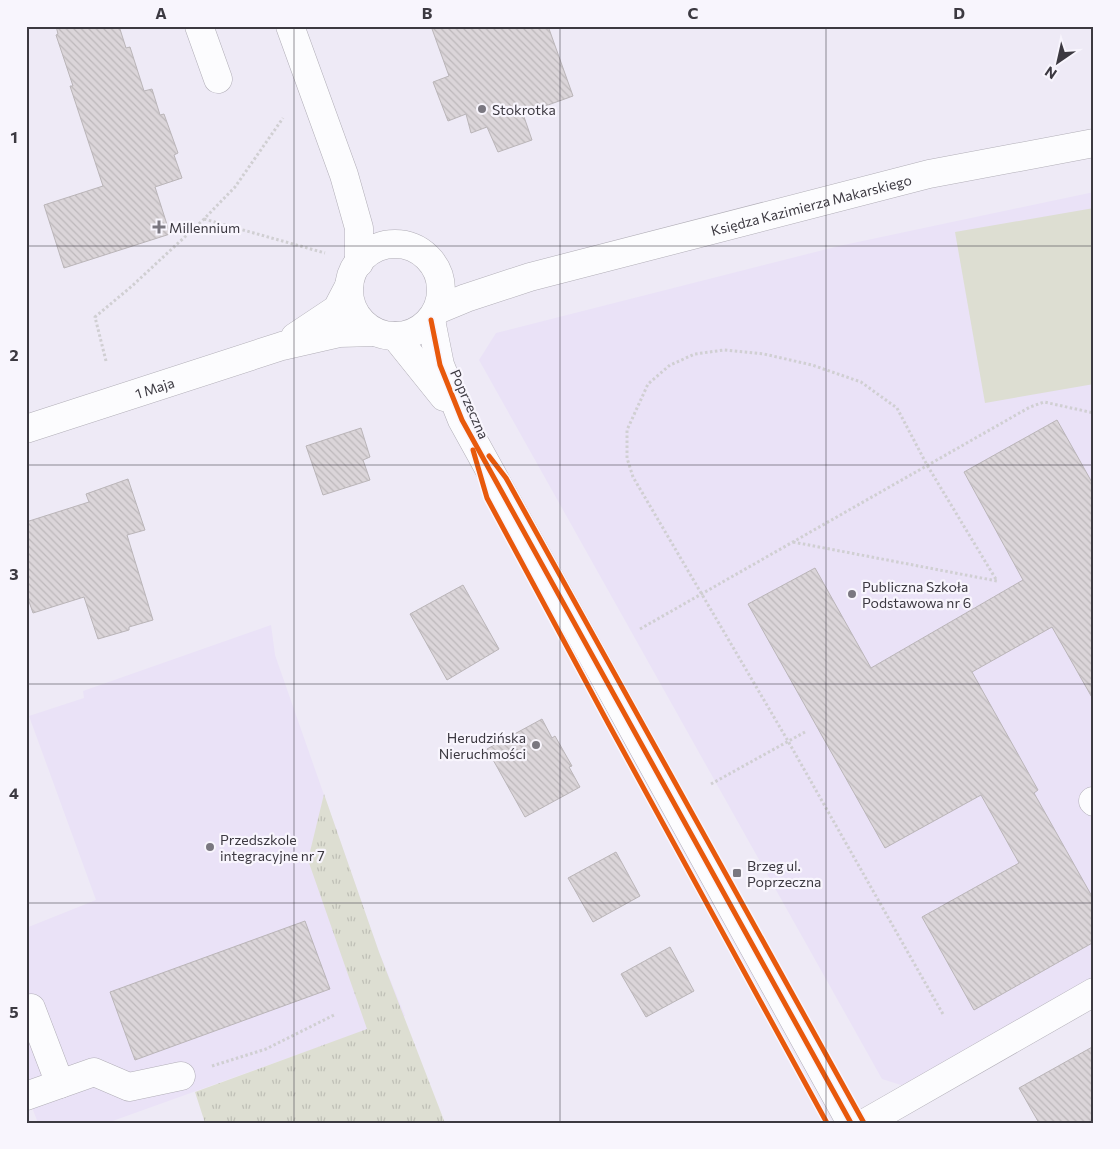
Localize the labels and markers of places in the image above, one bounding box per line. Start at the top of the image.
place label: Stokrotka [492,101,556,118]
marker: Stokrotka [476,103,488,115]
place label: Millennium [169,219,240,236]
marker: Millennium [153,221,165,233]
place label: Publiczna Szkoła Podstawowa nr 6 [862,578,971,611]
marker: Publiczna Szkoła Podstawowa nr 6 [846,588,858,600]
place label: Herudzińska Nieruchmości [439,729,526,762]
marker: Herudzińska Nieruchmości [530,739,542,751]
place label: Przedszkole integracyjne nr 7 [220,831,325,864]
marker: Przedszkole integracyjne nr 7 [204,841,216,853]
place label: Brzeg ul. Poprzeczna [747,857,821,890]
marker: Brzeg ul. Poprzeczna [731,867,743,879]

